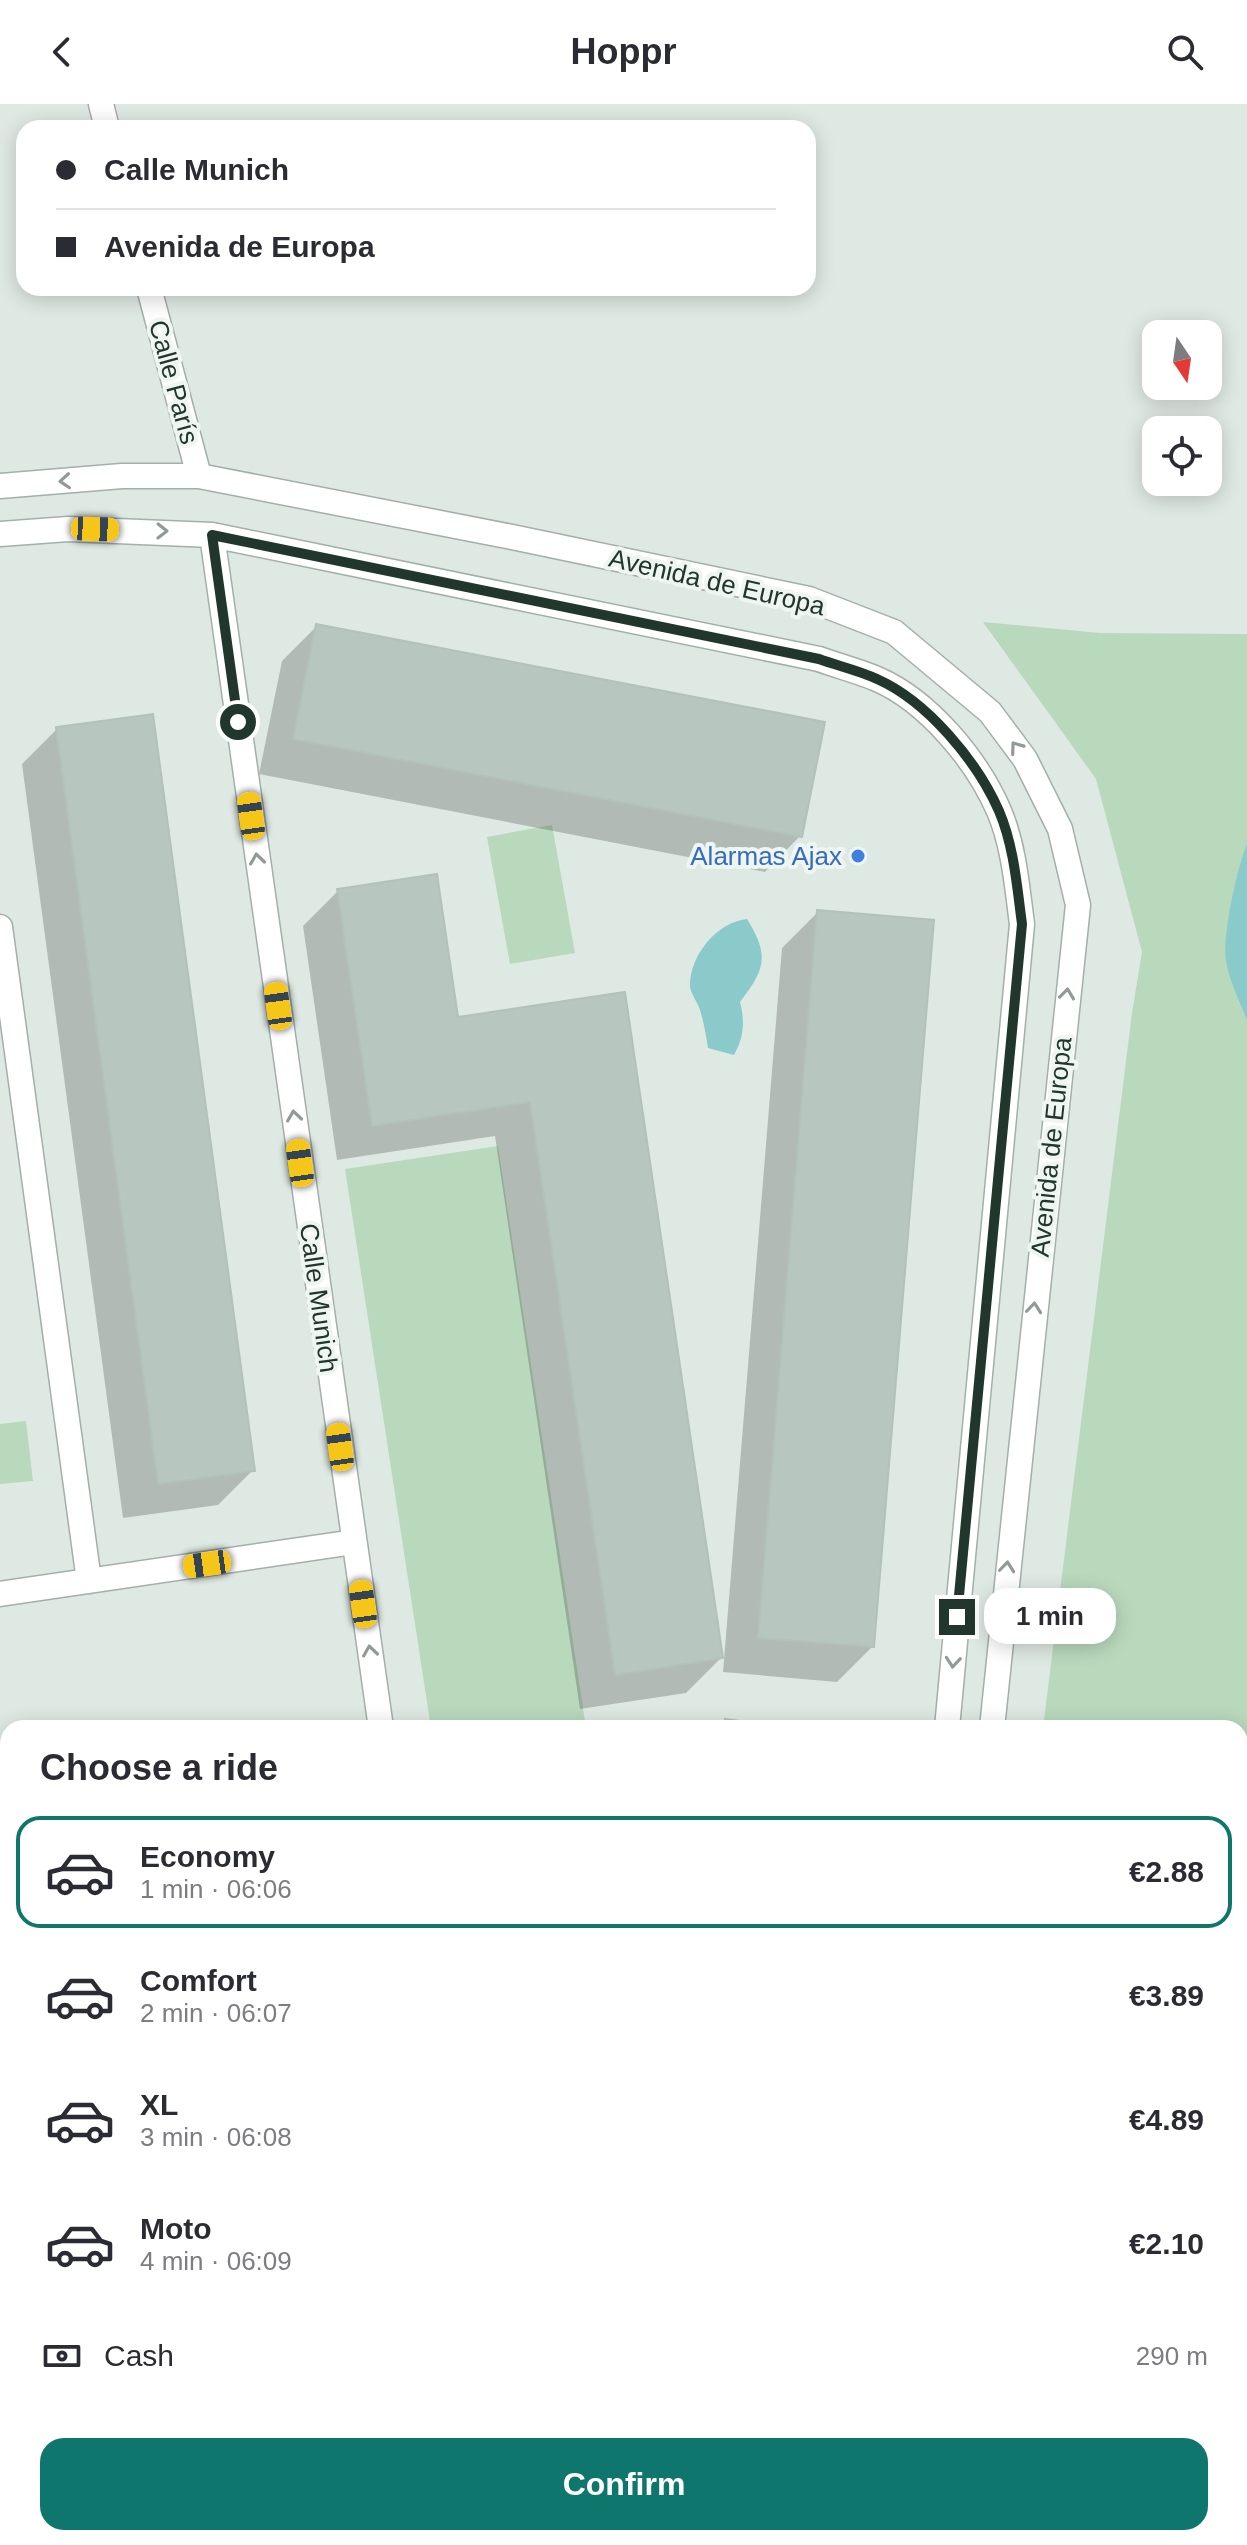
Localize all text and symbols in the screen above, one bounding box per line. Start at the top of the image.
icon: back [40,30,84,74]
icon: search [1163,30,1207,74]
text: Hoppr [571,31,676,72]
text: Calle Munich [104,153,289,186]
text: Avenida de Europa [104,230,375,263]
street label: Calle París [143,317,205,447]
north arrow [1142,320,1222,400]
map controls [1142,320,1222,496]
button: locate [1142,416,1222,496]
one-way arrow [58,472,71,489]
car [71,516,119,542]
one-way arrow [156,523,169,540]
street label: Avenida de Europa [606,543,828,622]
route start [220,704,256,740]
one-way arrow [1012,742,1026,756]
car [236,791,266,841]
place label: Alarmas Ajax [690,841,842,871]
marker: Alarmas Ajax [849,847,867,865]
one-way arrow [249,852,266,866]
car [263,981,293,1031]
one-way arrow [1059,987,1076,1000]
street label: Avenida de Europa [1025,1035,1078,1258]
one-way arrow [286,1109,303,1123]
car [285,1138,315,1188]
street label: Calle Munich [294,1221,344,1375]
one-way arrow [1026,1301,1043,1314]
car [325,1422,355,1472]
car [182,1549,232,1579]
one-way arrow [999,1560,1016,1573]
car [348,1579,378,1629]
callout: 1 min [985,1589,1117,1645]
route end [939,1599,975,1635]
text: 1 min [1016,1601,1084,1631]
one-way arrow [362,1644,379,1658]
one-way arrow [945,1656,962,1669]
text: Choose a ride [40,1747,278,1788]
icon: car [44,1836,116,1908]
text: Economy [140,1840,275,1873]
text: €2.88 [1129,1855,1204,1888]
text: 1 min · 06:06 [140,1874,292,1904]
icon: car [44,1960,116,2032]
text: Comfort [140,1964,257,1997]
text: €3.89 [1129,1979,1204,2012]
text: 2 min · 06:07 [140,1998,292,2028]
icon: car [44,2084,116,2156]
text: XL [140,2088,178,2121]
text: €4.89 [1129,2103,1204,2136]
text: 3 min · 06:08 [140,2122,292,2152]
icon: car [44,2208,116,2280]
text: Moto [140,2212,212,2245]
text: €2.10 [1129,2227,1204,2260]
text: 4 min · 06:09 [140,2246,292,2276]
icon: cash [40,2334,84,2378]
text: Cash [104,2339,174,2372]
text: 290 m [1136,2341,1208,2371]
button: Confirm [40,2438,1208,2530]

